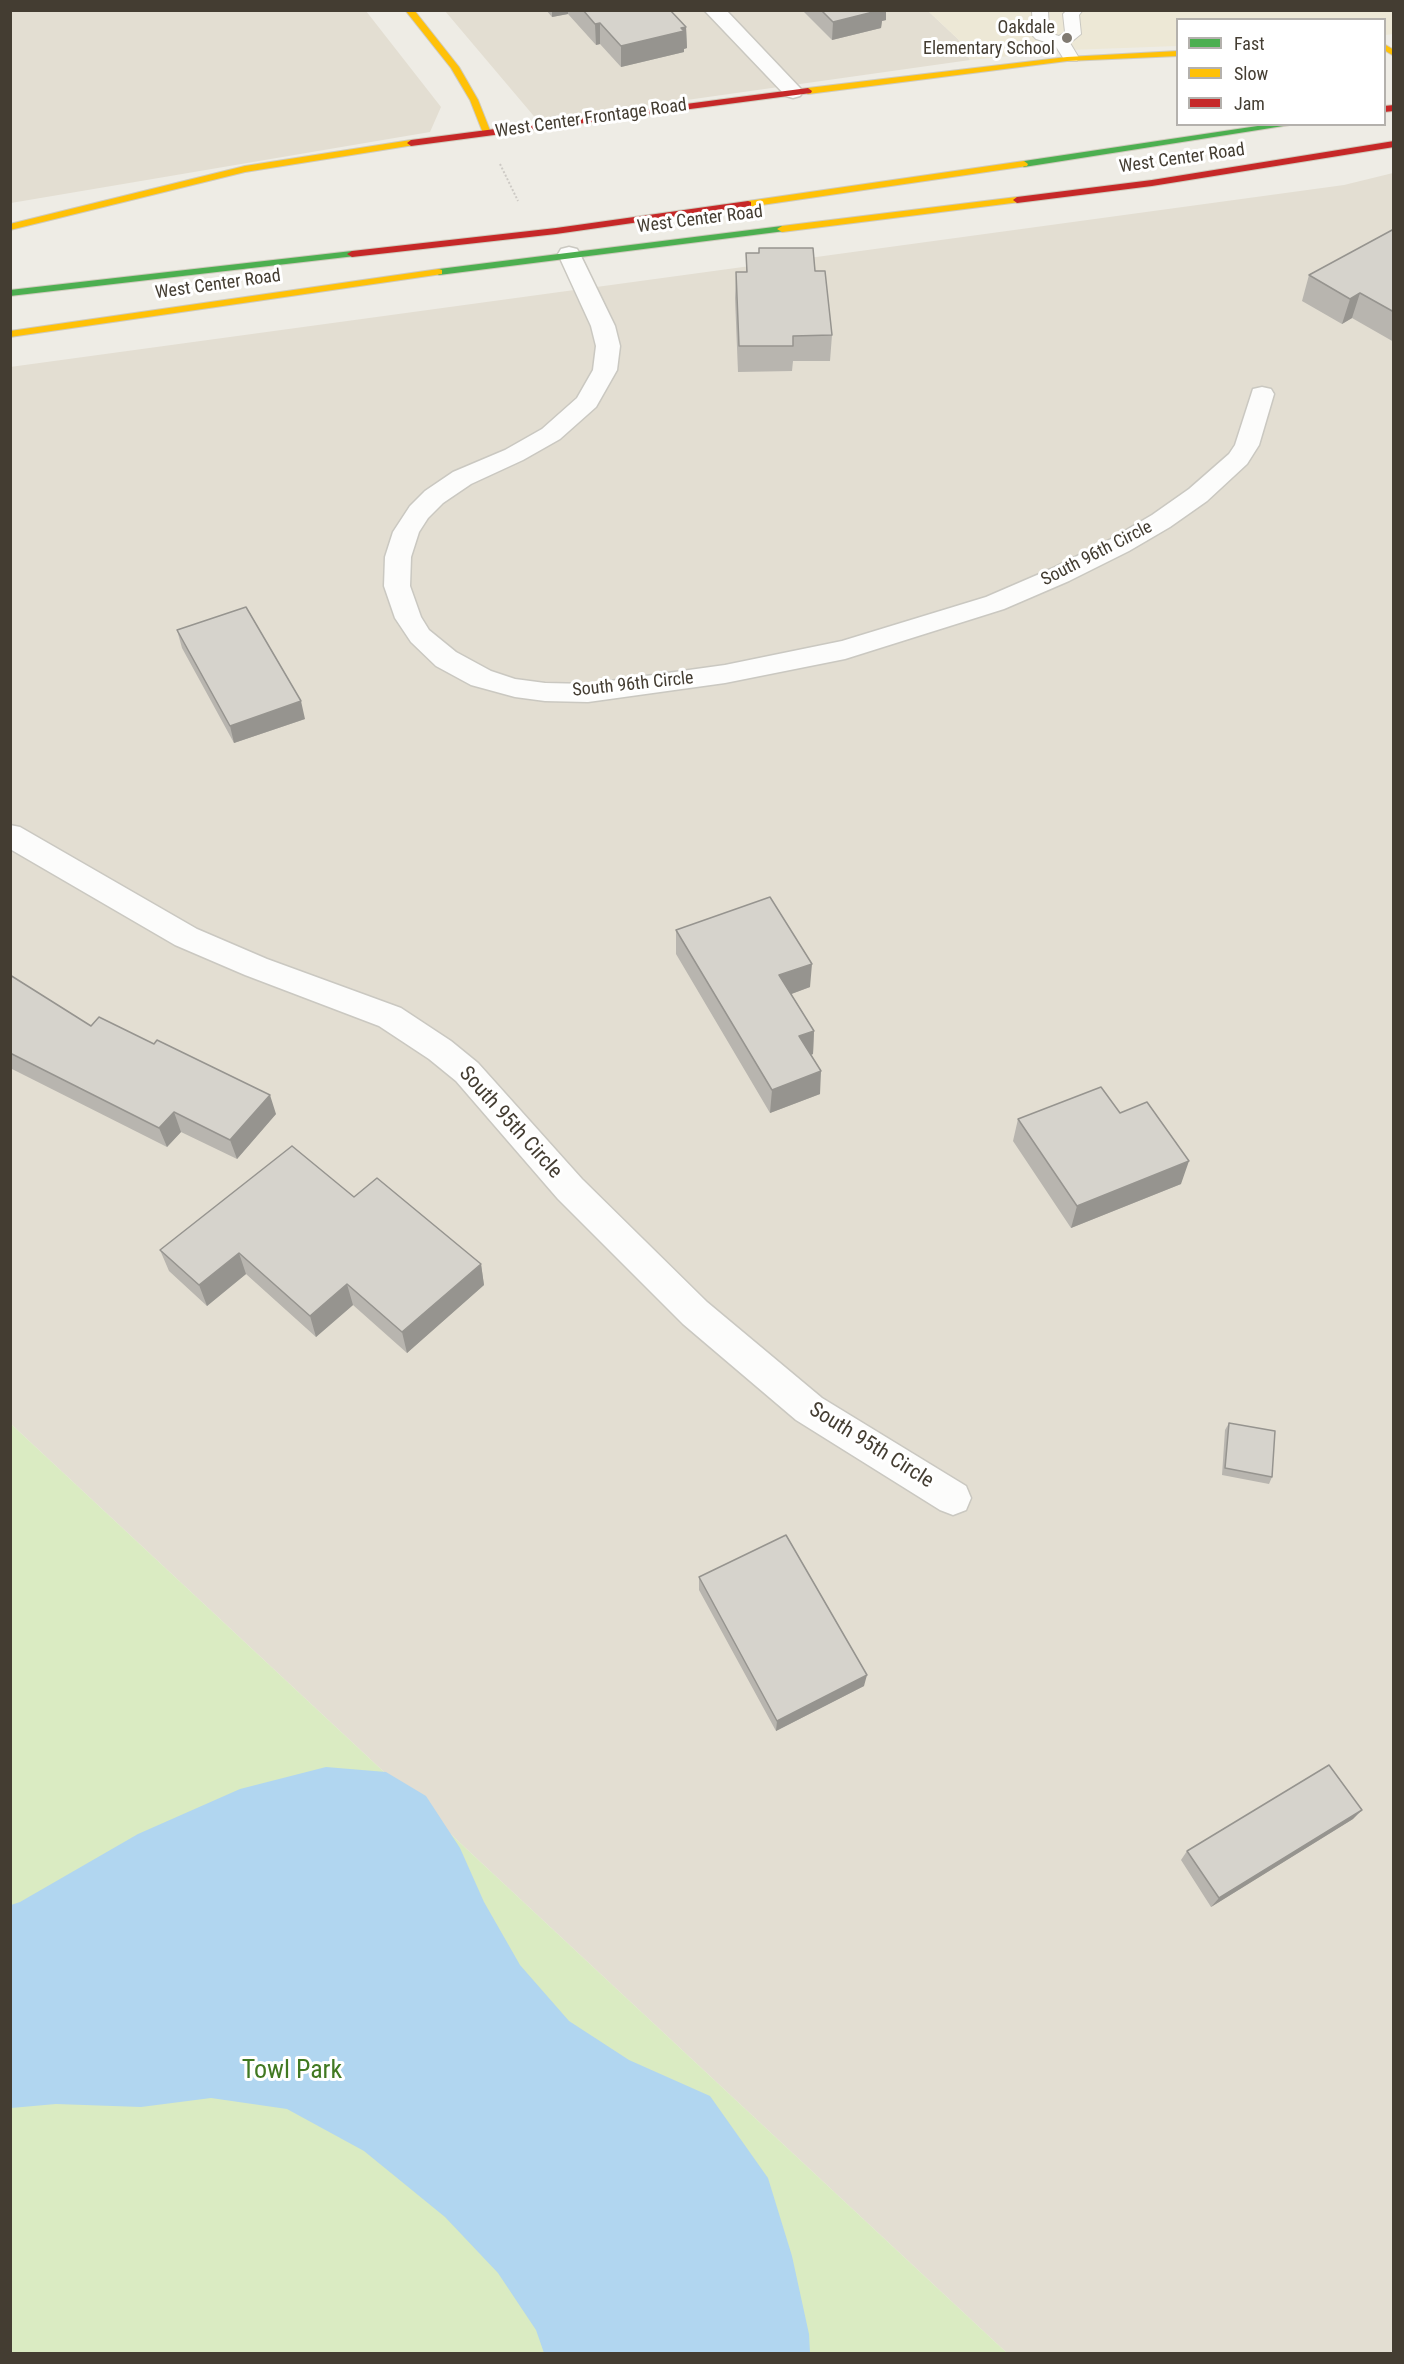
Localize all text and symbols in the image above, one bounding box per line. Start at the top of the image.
place label: Oakdale Elementary School [923,17,1055,60]
legend [1176,18,1386,126]
marker: Oakdale Elementary School [1060,31,1074,45]
text: Fast [1234,33,1265,54]
text: Slow [1234,63,1268,84]
text: Jam [1234,93,1265,114]
street label: West Center Frontage Road [494,95,688,143]
street label: West Center Road [1118,140,1246,178]
street label: West Center Road [636,202,764,238]
street label: West Center Road [154,266,282,304]
street label: South 96th Circle [1038,517,1156,591]
street label: South 96th Circle [571,668,695,702]
street label: South 95th Circle [453,1062,567,1184]
street label: South 95th Circle [804,1398,938,1494]
park label: Towl Park [242,2055,342,2087]

